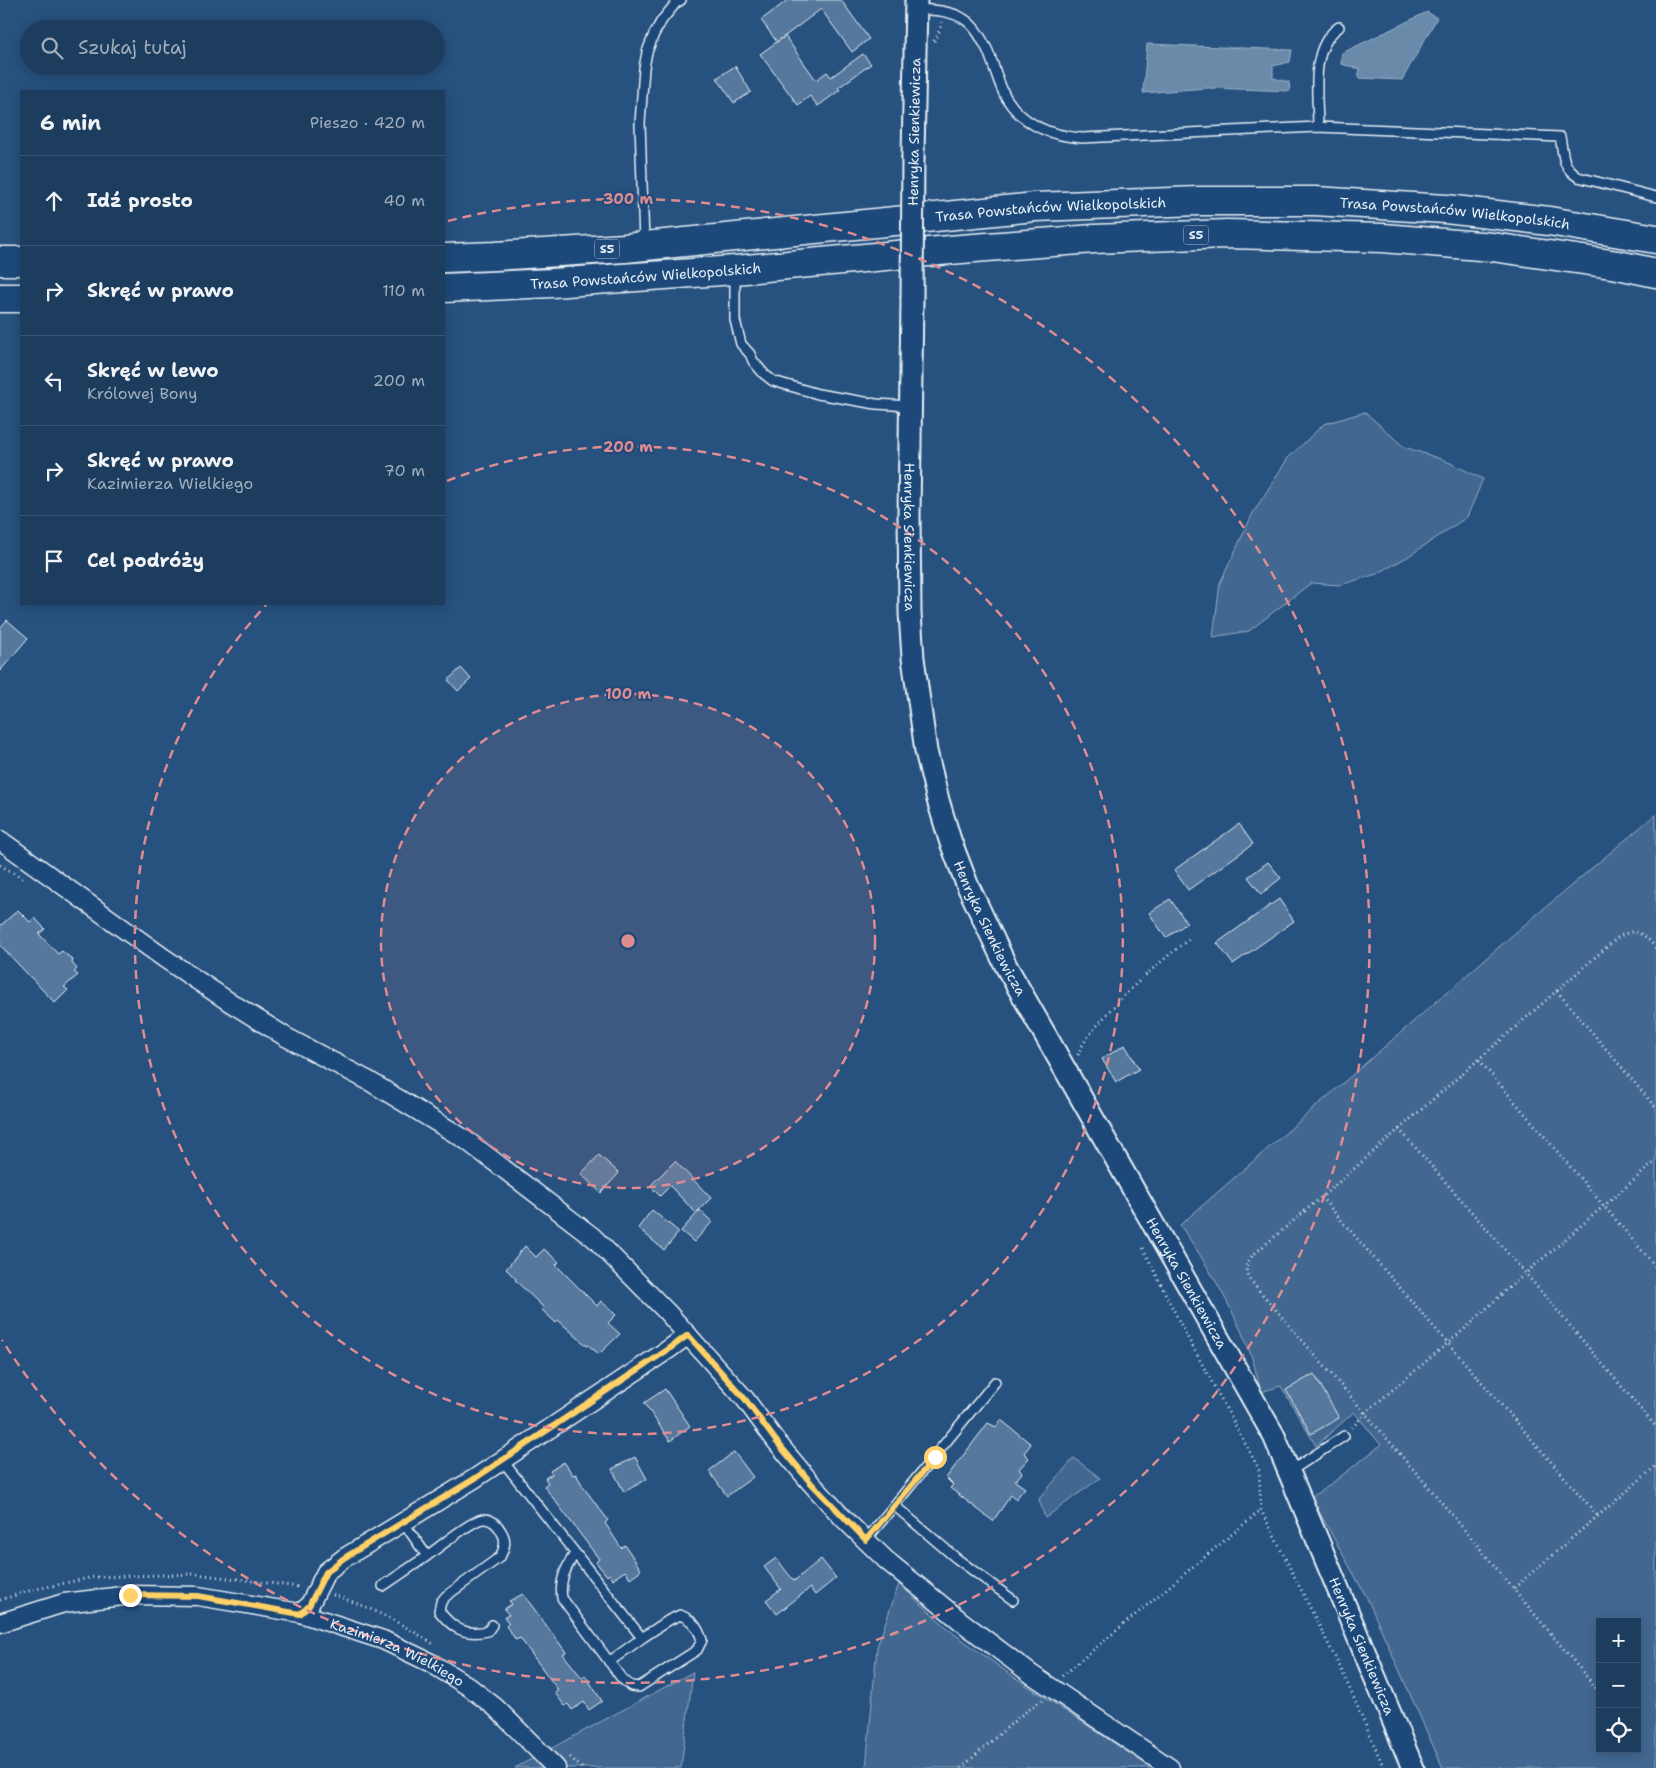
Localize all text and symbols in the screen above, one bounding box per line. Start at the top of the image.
search box [20,20,445,75]
icon: search [38,34,66,62]
text: Szukaj tutaj [78,35,187,60]
street label: Henryka Sienkiewicza [904,58,924,206]
text: 6 min [40,109,101,137]
text: Pieszo · 420 m [310,112,425,133]
icon: ahead [40,187,68,215]
text: Idź prosto [87,188,193,213]
text: 300 m [603,189,653,209]
text: 40 m [383,190,425,211]
street label: Trasa Powstańców Wielkopolskich [935,193,1167,226]
street label: Trasa Powstańców Wielkopolskich [1339,194,1571,233]
road number: S5 [1184,226,1208,244]
road number: S5 [594,240,620,258]
street label: Trasa Powstańców Wielkopolskich [530,259,762,293]
icon: right [40,277,68,305]
text: Skręć w prawo [87,278,234,303]
text: 110 m [382,280,425,301]
text: Skręć w lewo [87,358,219,383]
icon: left [40,367,68,395]
text: 200 m [373,370,425,391]
text: Królowej Bony [87,383,197,404]
text: 200 m [603,437,653,457]
text: Skręć w prawo [87,448,234,473]
icon: right [40,457,68,485]
text: 70 m [384,460,425,481]
street label: Henryka Sienkiewicza [900,463,919,611]
text: Kazimierza Wielkiego [87,473,253,494]
icon: arrive [40,547,68,575]
text: Cel podróży [87,548,204,573]
text: 100 m [605,684,651,704]
street label: Henryka Sienkiewicza [950,858,1030,999]
centre of rings [619,932,637,950]
street label: Henryka Sienkiewicza [1142,1214,1231,1352]
route start [924,1446,947,1469]
street label: Henryka Sienkiewicza [1325,1574,1399,1718]
route end [119,1584,142,1607]
street label: Kazimierza Wielkiego [328,1614,467,1690]
map controls [1596,1618,1641,1753]
button: + [1596,1618,1641,1663]
button: − [1596,1663,1641,1708]
button: locate [1596,1708,1641,1753]

